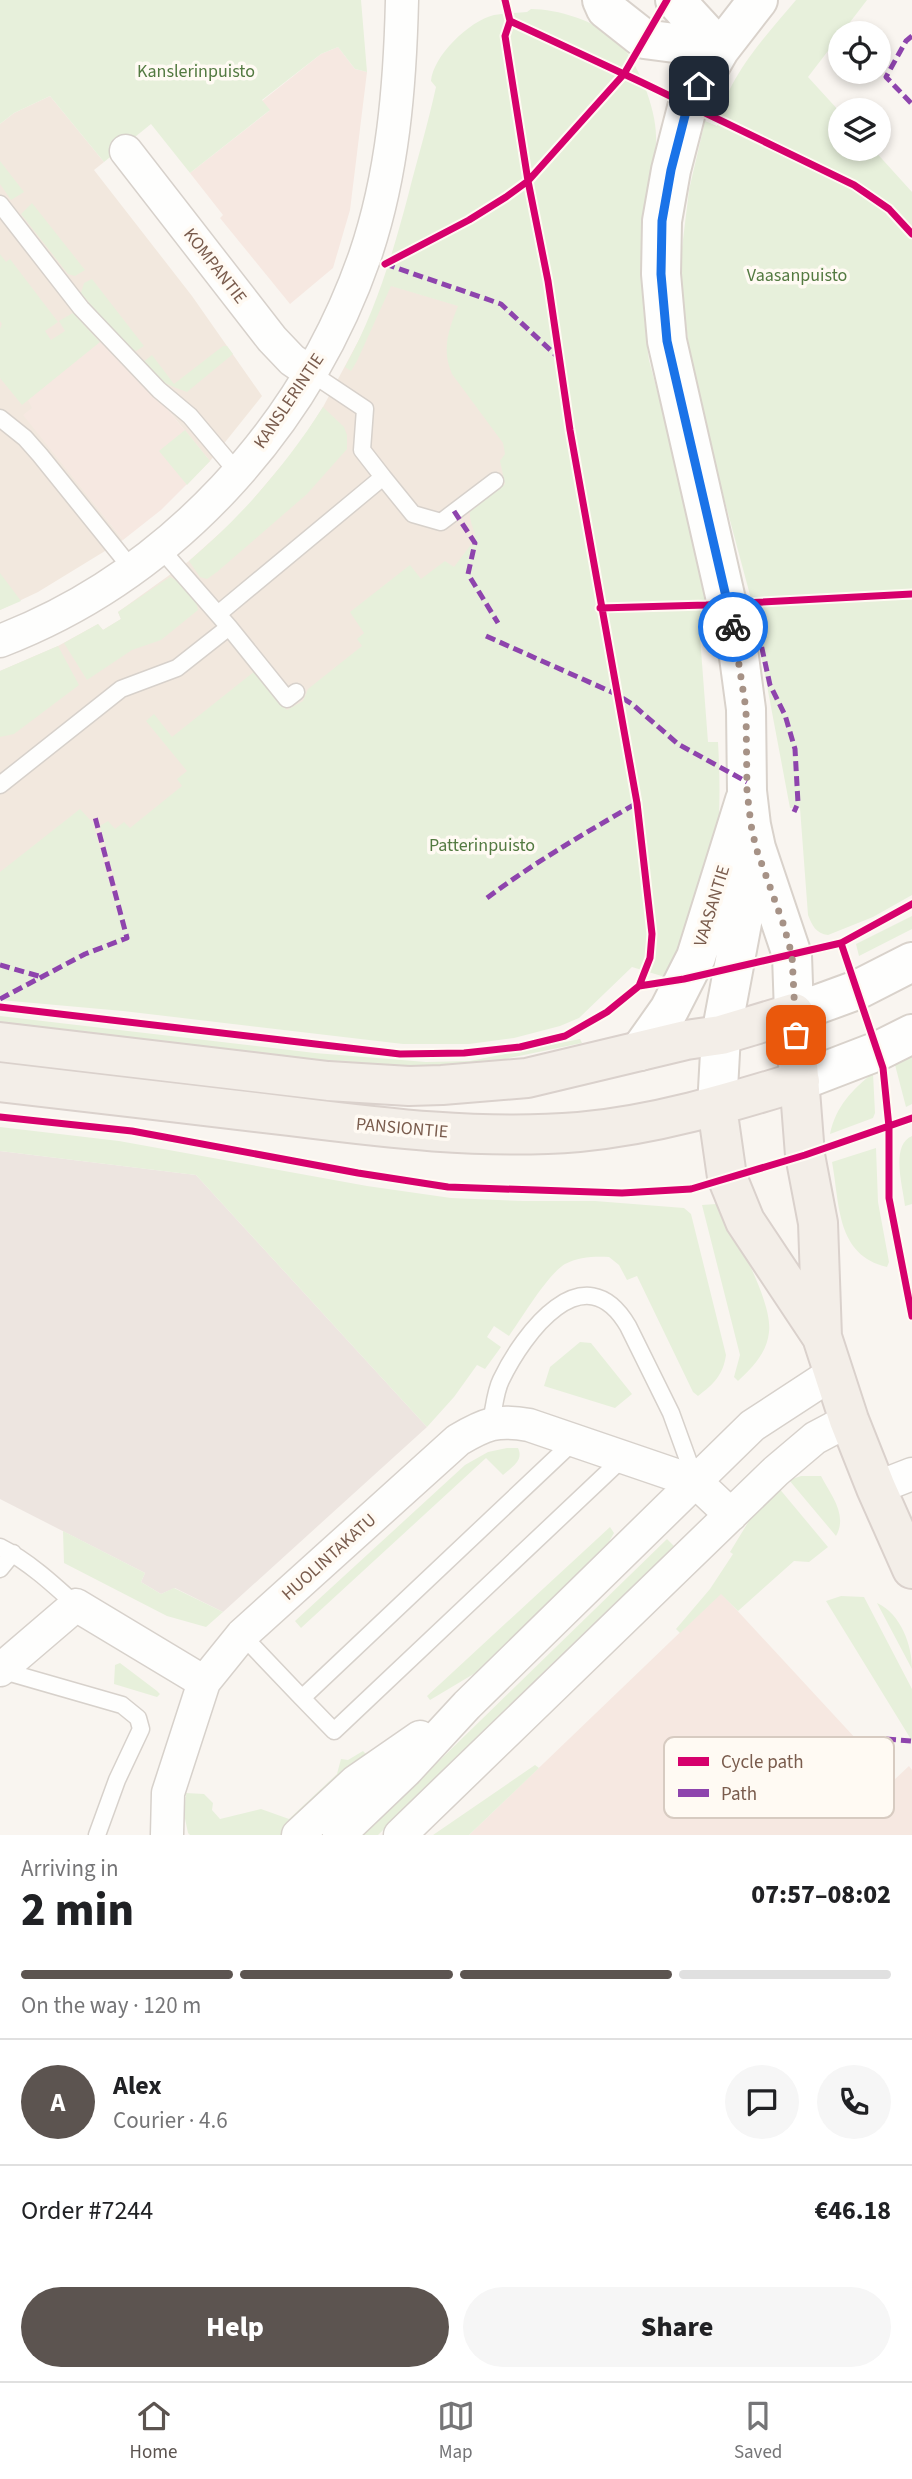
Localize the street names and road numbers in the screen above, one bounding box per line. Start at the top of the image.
street label: KOMPANTIE [178,223,252,309]
street label: KANSLERINTIE [248,348,330,454]
street label: VAASANTIE [688,862,736,950]
street label: PANSIONTIE [355,1112,449,1144]
street label: HUOLINTAKATU [276,1508,382,1606]

